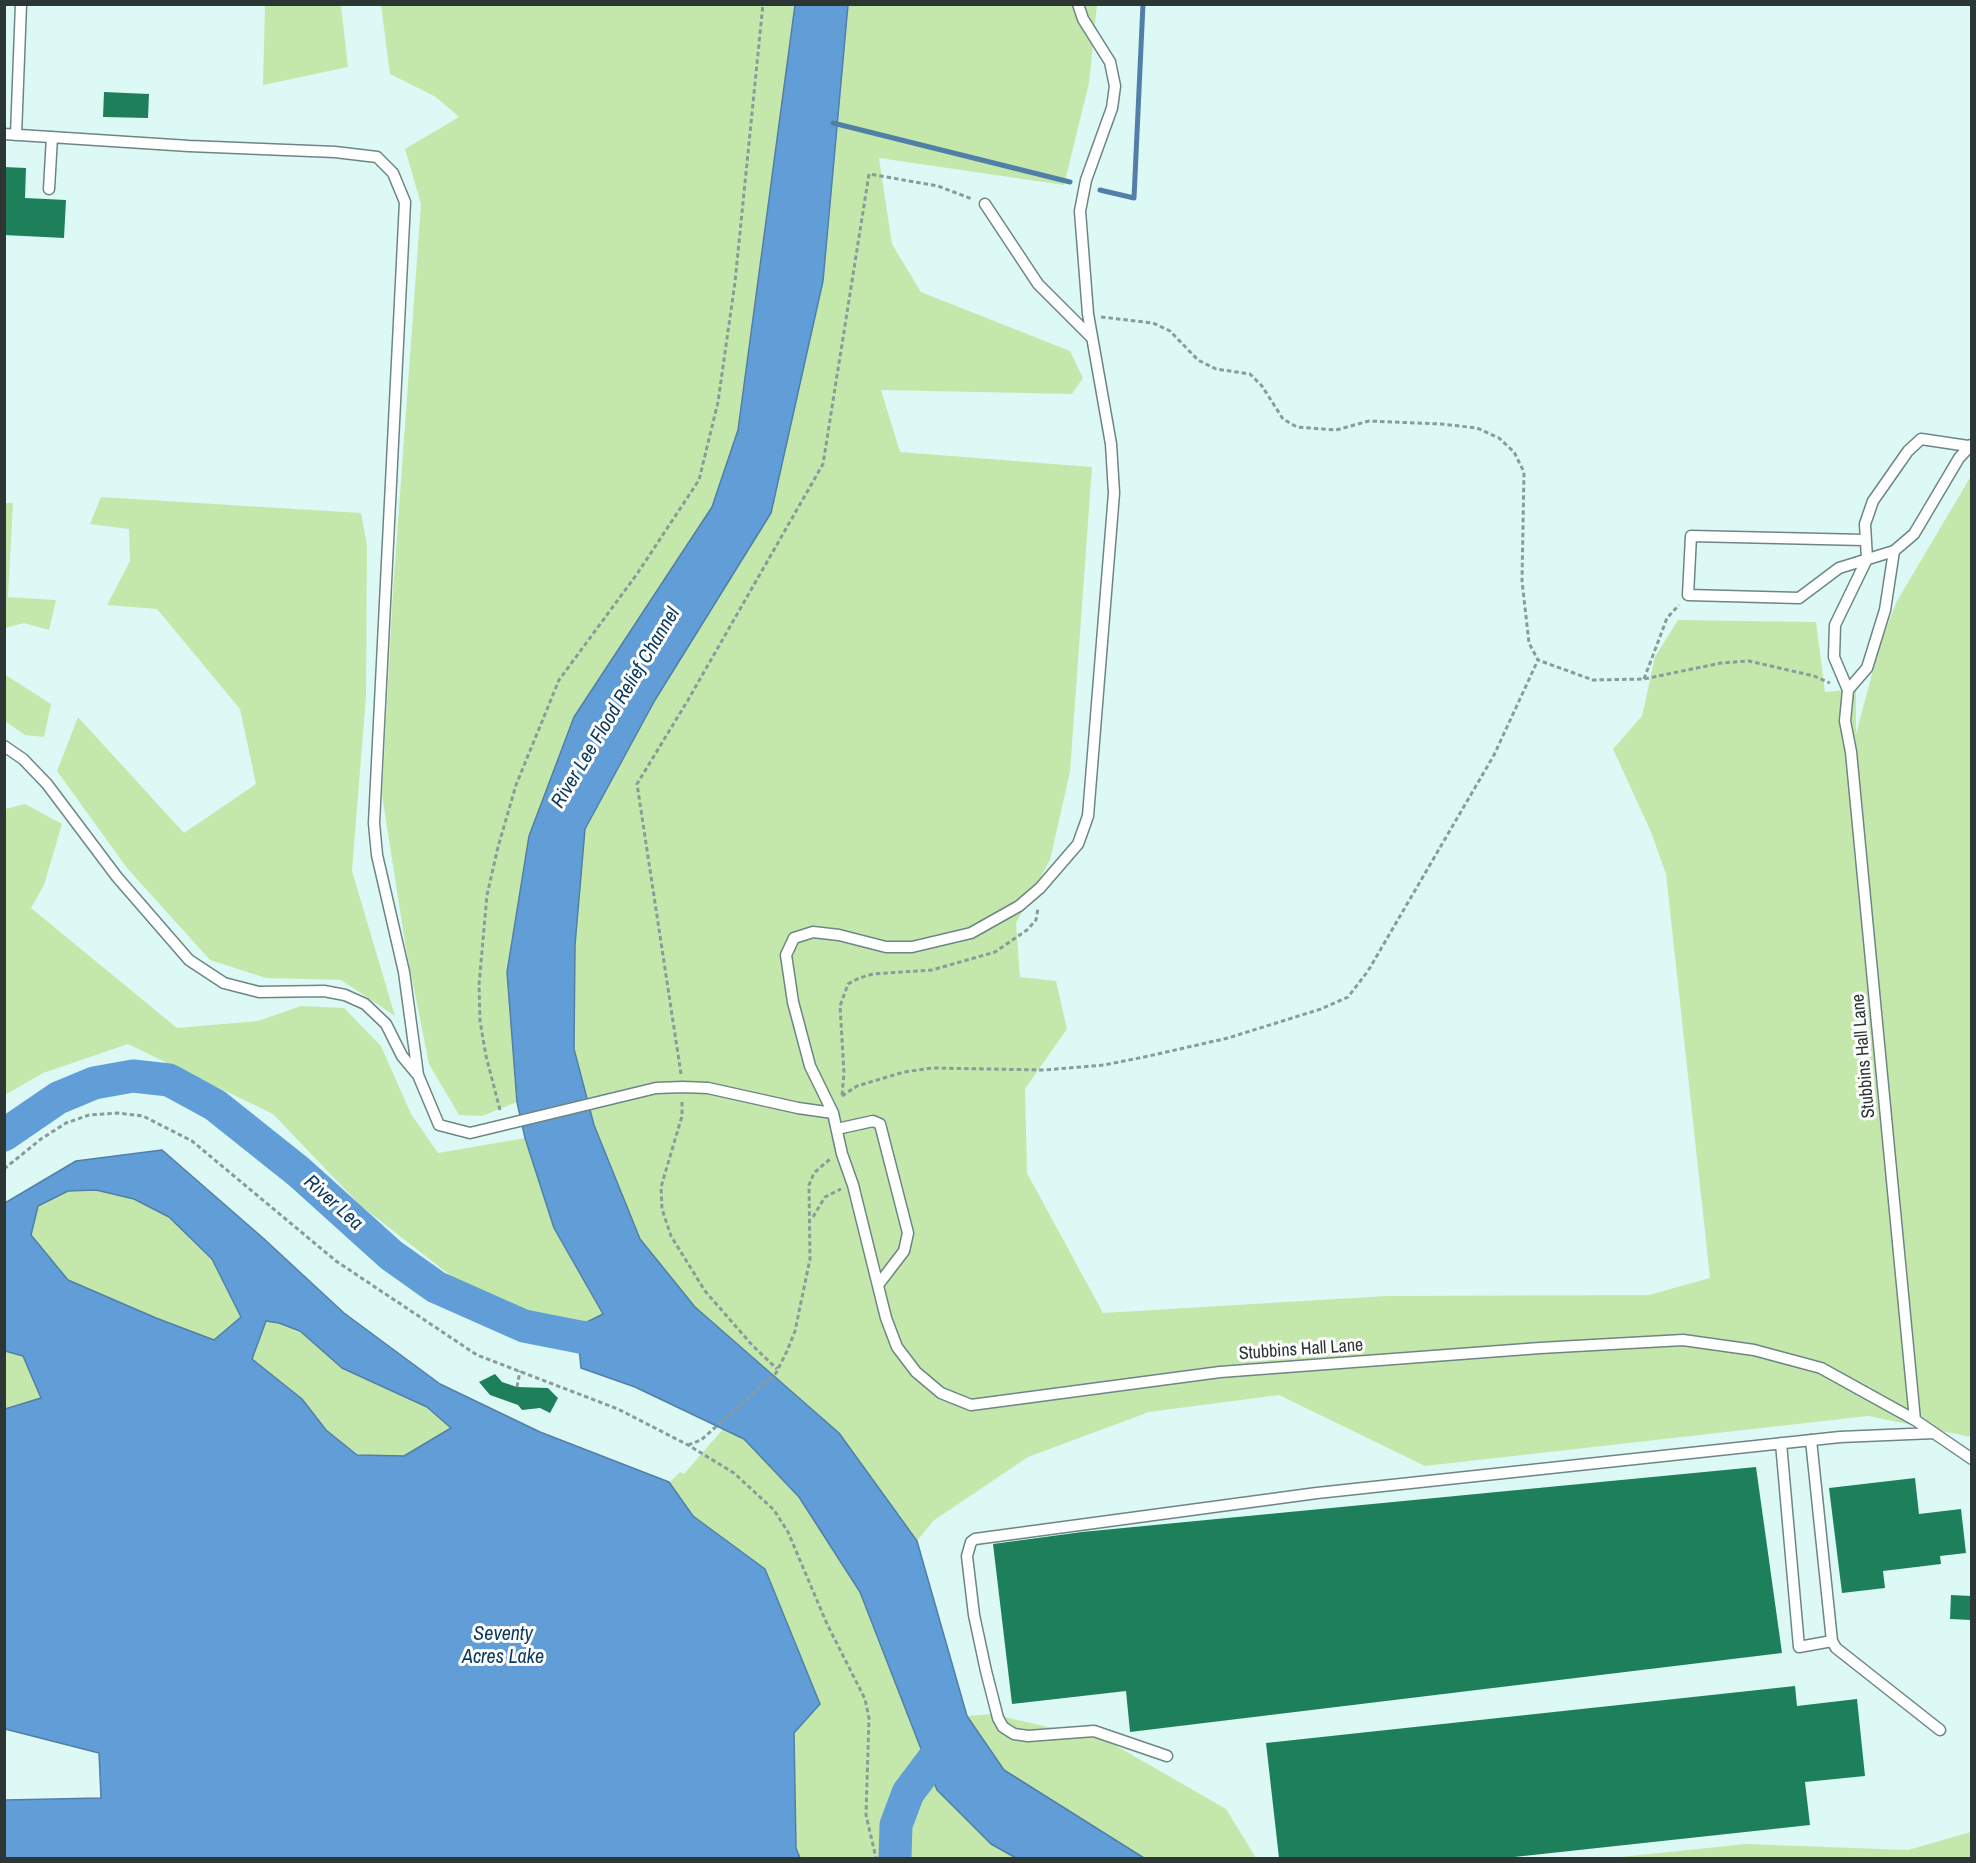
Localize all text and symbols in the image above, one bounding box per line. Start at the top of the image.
water label: River Lee Flood Relief Channel [547,603,685,813]
street label: Stubbins Hall Lane [1848,993,1880,1119]
water label: River Lea [299,1170,367,1236]
street label: Stubbins Hall Lane [1238,1335,1364,1365]
water label: Seventy Acres Lake [462,1623,544,1670]

